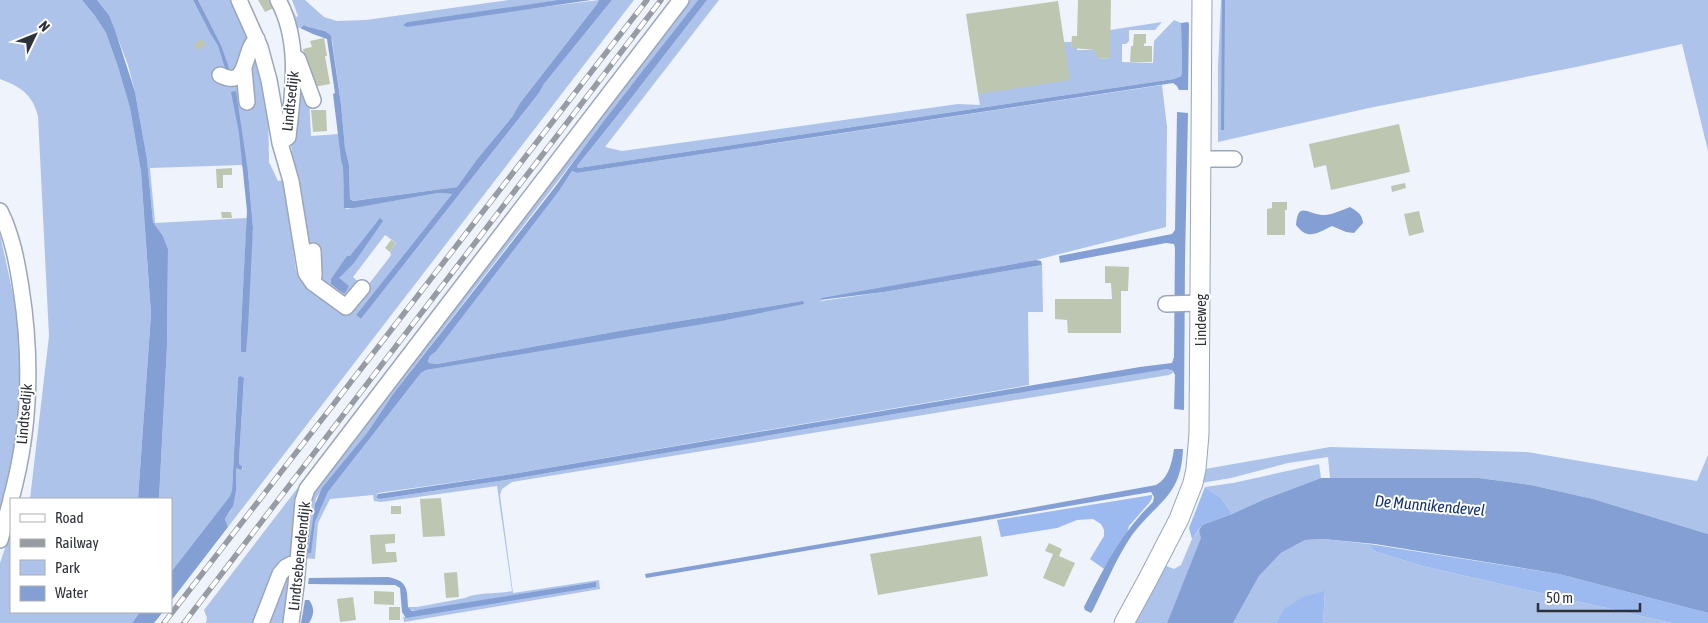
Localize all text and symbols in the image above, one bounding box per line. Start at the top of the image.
north arrow [10,10,60,60]
text: N [36,18,53,35]
street label: Lindtsedijk [278,70,302,132]
street label: Lindeweg [1192,293,1209,346]
street label: Lindtsedijk [13,383,35,445]
water label: De Munnikendevel [1374,491,1486,519]
legend [10,498,172,613]
street label: Lindtsebenedendijk [285,500,313,611]
text: Road [55,509,84,526]
text: Railway [55,534,99,551]
text: Park [55,559,80,576]
scale bar [1538,580,1640,612]
text: Water [55,584,88,601]
text: 50 m [1546,589,1573,606]

